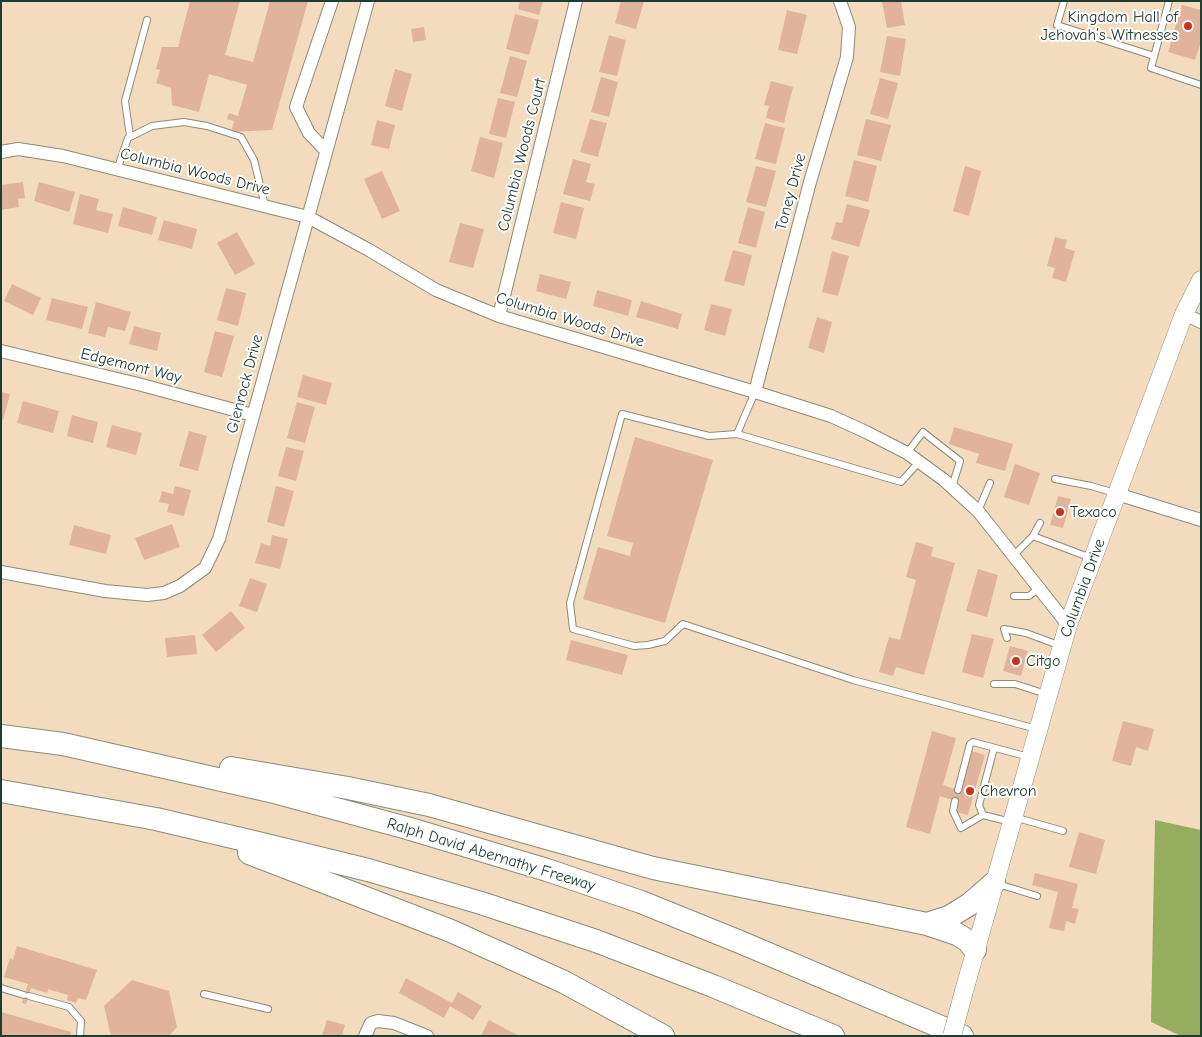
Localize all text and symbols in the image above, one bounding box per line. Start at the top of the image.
place label: Kingdom Hall of Jehovah’s Witnesses [1041,7,1178,45]
marker: Kingdom Hall of Jehovah’s Witnesses [1182,20,1194,32]
street label: Columbia Woods Court [494,76,550,234]
street label: Columbia Woods Drive [118,144,272,200]
street label: Toney Drive [771,151,811,233]
street label: Columbia Woods Drive [494,288,646,352]
street label: Glenrock Drive [223,332,267,436]
street label: Edgemont Way [79,344,183,388]
place label: Texaco [1070,502,1117,522]
marker: Texaco [1054,506,1066,518]
street label: Columbia Drive [1056,536,1110,640]
place label: Citgo [1026,651,1061,671]
marker: Citgo [1010,655,1022,667]
place label: Chevron [980,781,1036,801]
marker: Chevron [964,785,976,797]
street label: Ralph David Abernathy Freeway [384,814,598,896]

